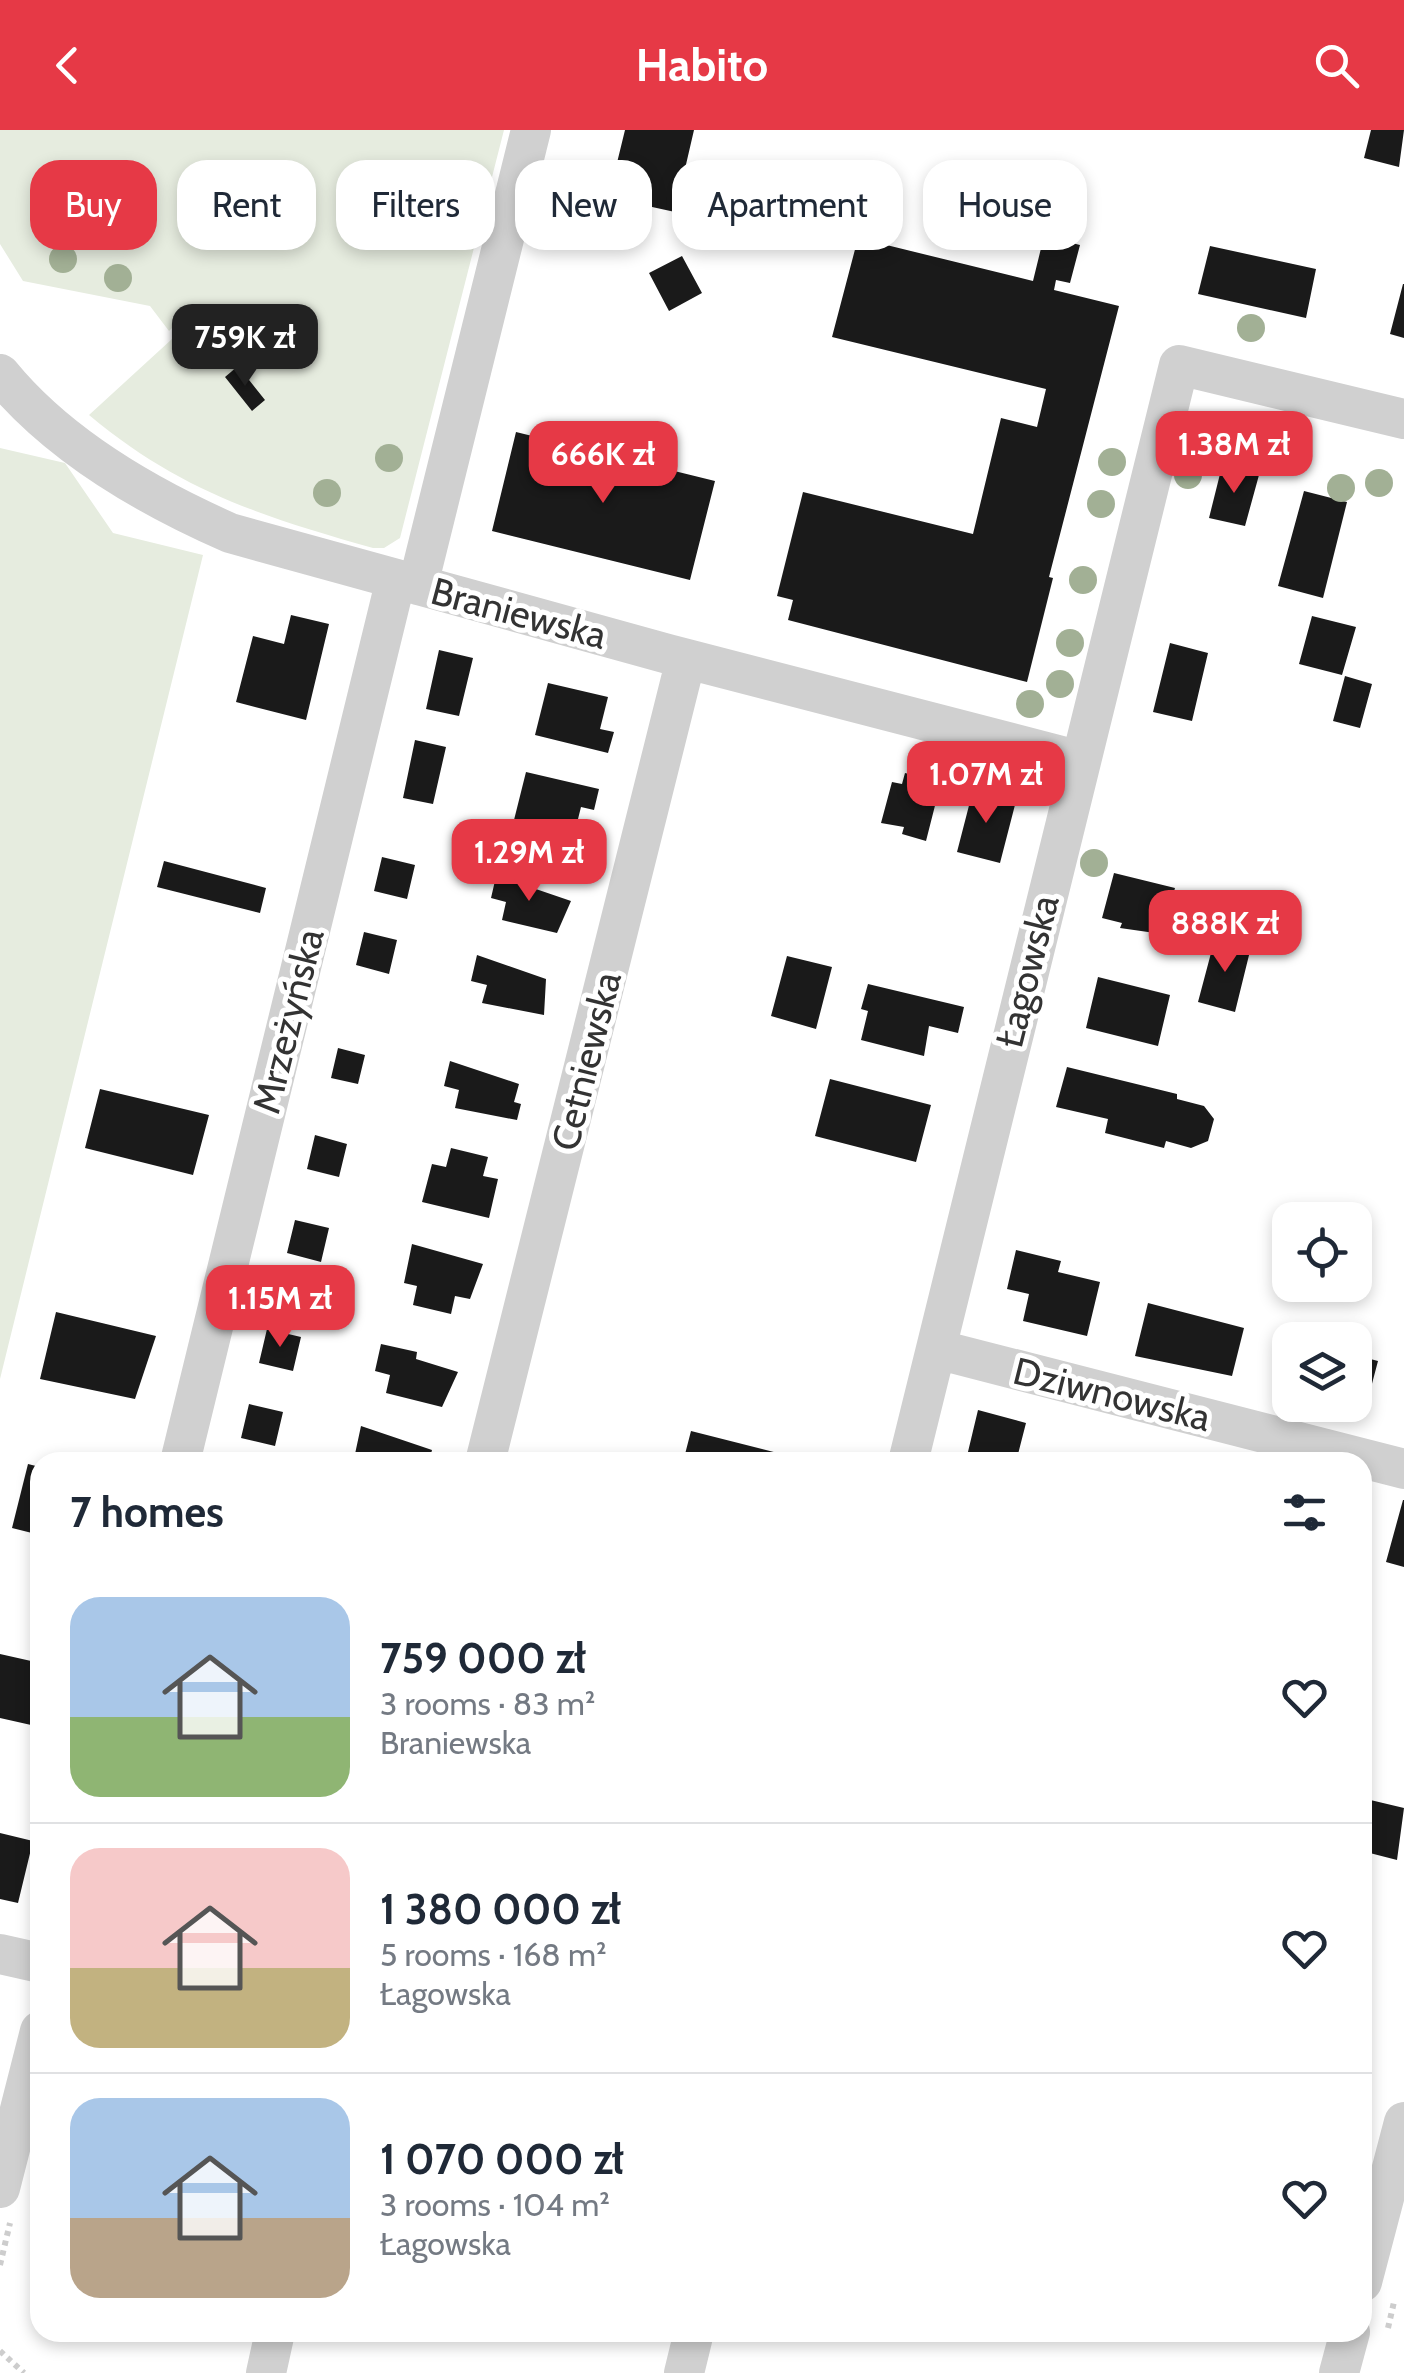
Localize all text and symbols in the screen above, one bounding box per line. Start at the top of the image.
icon: back [40,38,95,93]
text: Habito [636,38,768,92]
icon: search [1309,38,1364,93]
chip: Buy [30,160,157,250]
chip: Rent [177,160,316,250]
chip: Filters [336,160,495,250]
chip: New [515,160,652,250]
chip: Apartment [672,160,903,250]
chip: House [923,160,1087,250]
pin: 759K zł [153,304,337,389]
text: 759K zł [194,317,296,356]
pin: 1.38M zł [1131,411,1337,496]
pin: 666K zł [511,421,695,506]
text: 1.38M zł [1178,424,1290,463]
text: 666K zł [551,434,655,473]
street label: Braniewska [426,567,612,659]
pin: 1.07M zł [883,741,1089,826]
text: 1.07M zł [929,754,1043,793]
pin: 1.29M zł [426,819,632,904]
text: 1.29M zł [474,832,584,871]
street label: Łagowska [985,890,1069,1052]
pin: 888K zł [1133,890,1317,975]
text: 888K zł [1171,903,1279,942]
street label: Mrzeżyńska [242,924,334,1118]
street label: Cetniewska [541,967,631,1155]
map controls [1272,1202,1372,1422]
button: locate [1272,1202,1372,1302]
pin: 1.15M zł [177,1265,383,1350]
text: 1.15M zł [228,1278,332,1317]
button: layers [1272,1322,1372,1422]
street label: Dziwnowska [1009,1347,1215,1441]
icon: filters [1277,1485,1332,1540]
text: 7 homes [70,1486,224,1538]
text: 759 000 zł [380,1632,586,1684]
icon: home [150,1637,270,1757]
icon: heart [1277,1670,1332,1725]
text: 3 rooms · 83 m² [380,1684,595,1723]
text: Braniewska [380,1723,531,1762]
text: 1 380 000 zł [380,1883,621,1935]
icon: home [150,1888,270,2008]
icon: heart [1277,1921,1332,1976]
text: 5 rooms · 168 m² [380,1935,607,1974]
text: Łagowska [380,1974,511,2013]
text: 1 070 000 zł [380,2133,624,2185]
icon: home [150,2138,270,2258]
icon: heart [1277,2171,1332,2226]
text: 3 rooms · 104 m² [380,2185,610,2224]
text: Łagowska [380,2224,511,2263]

